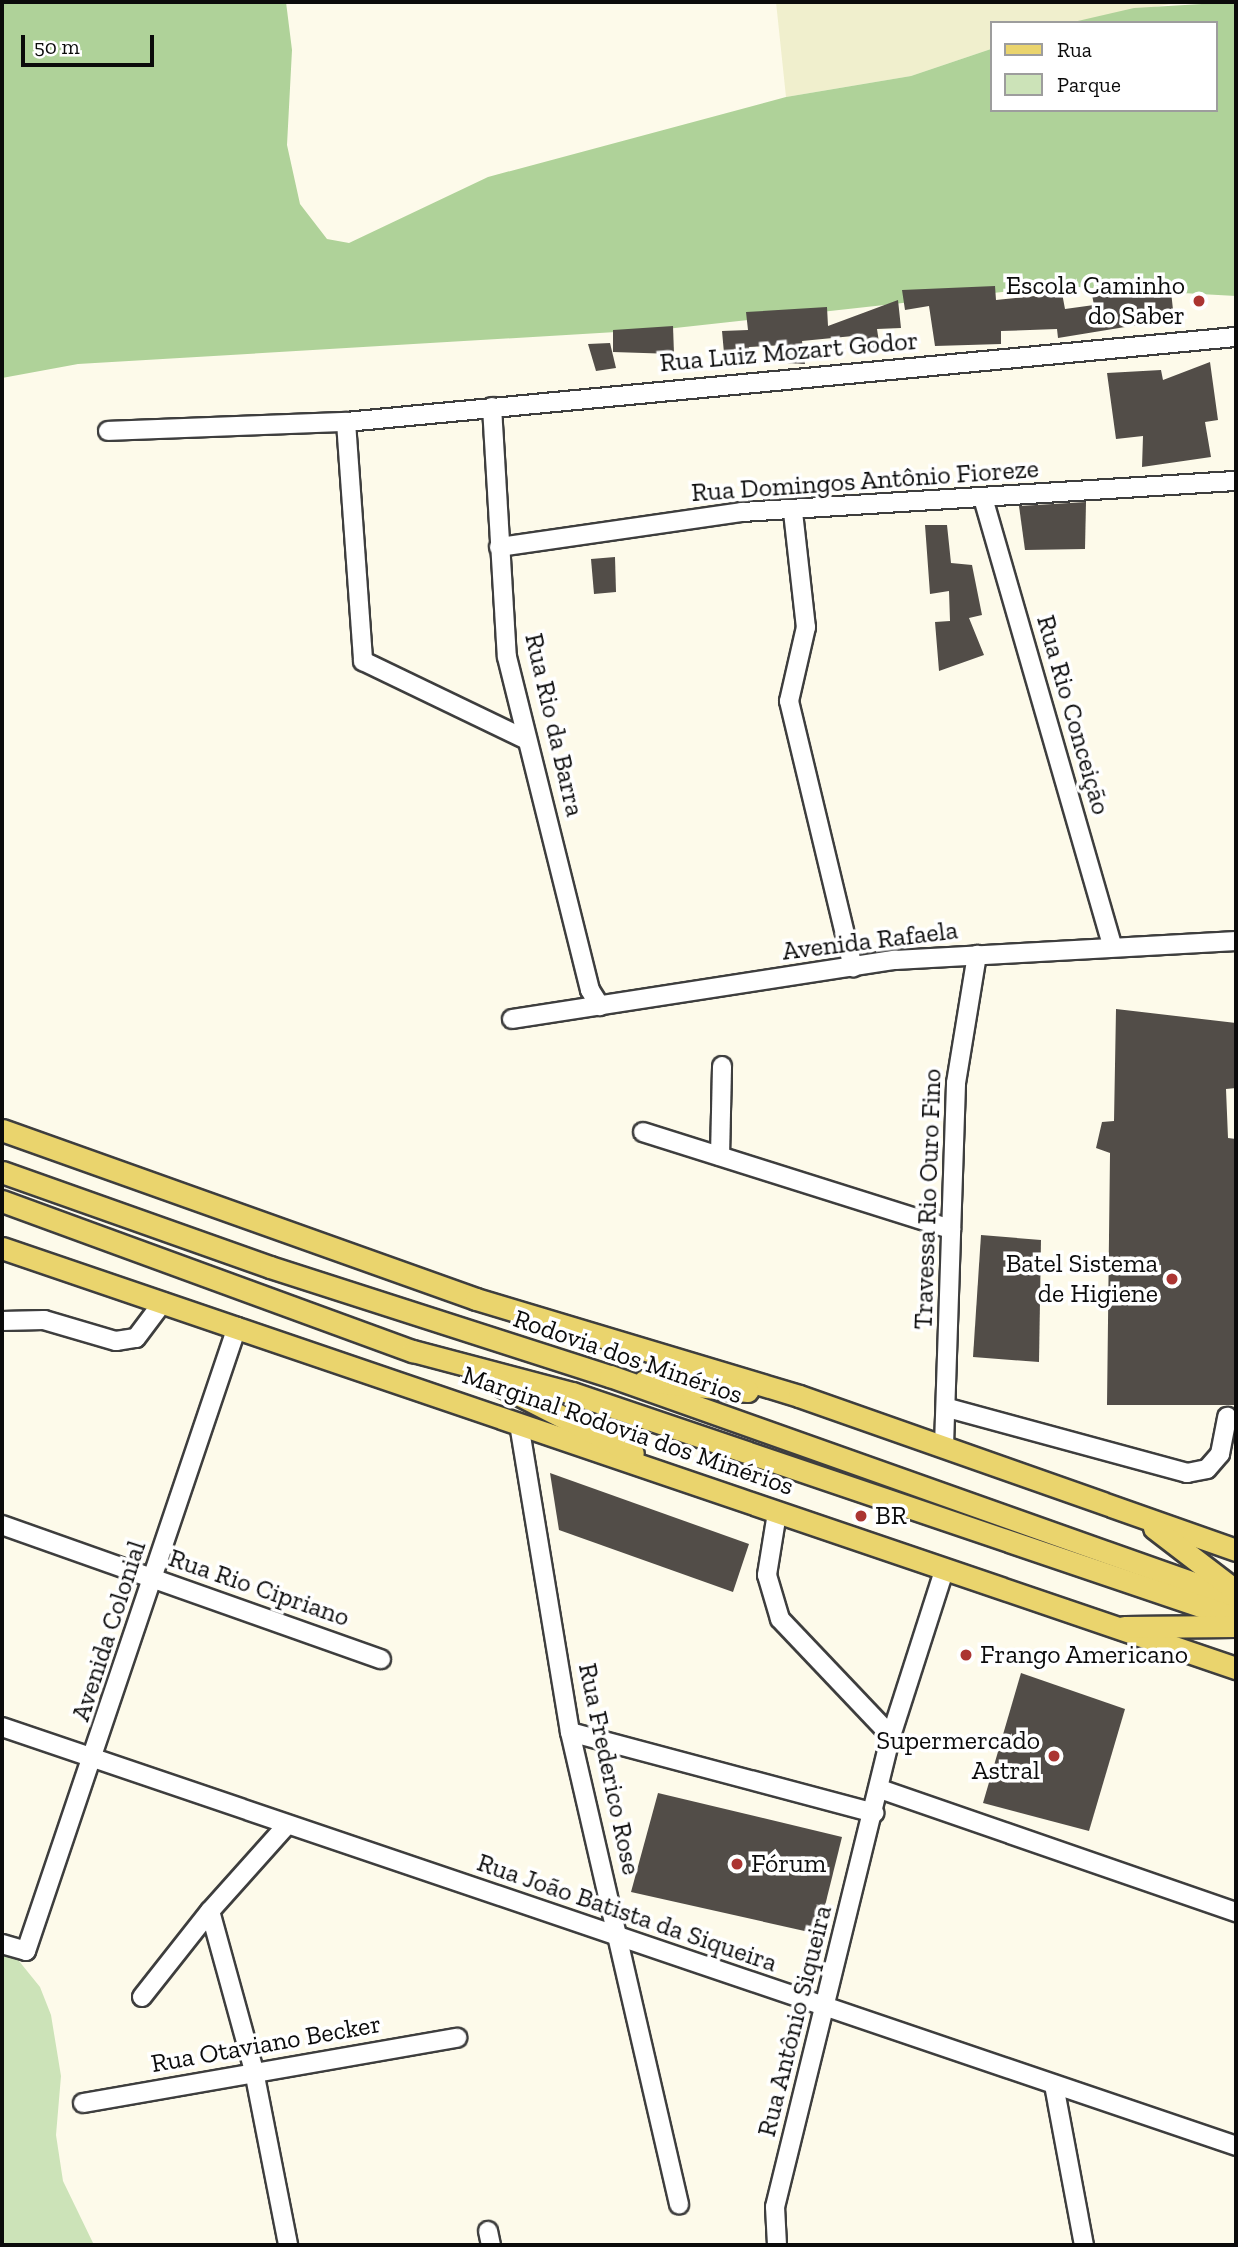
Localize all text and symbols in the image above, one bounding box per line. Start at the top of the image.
scale bar [24,21,158,65]
legend [990,21,1217,112]
text: 50 m [34,34,80,59]
text: Rua [1057,37,1092,62]
text: Parque [1057,72,1121,97]
place label: Escola Caminho do Saber [1006,270,1185,332]
marker: Escola Caminho do Saber [1191,293,1207,309]
street label: Rua Luiz Mozart Godor [658,325,920,379]
street label: Rua Domingos Antônio Fioreze [690,453,1040,509]
street label: Rua Rio Conceição [1030,612,1116,818]
street label: Rua Rio da Barra [518,630,590,820]
street label: Avenida Rafaela [780,915,960,967]
street label: Travessa Rio Ouro Fino [908,1068,948,1330]
place label: Batel Sistema de Higiene [1006,1248,1158,1310]
marker: Batel Sistema de Higiene [1164,1271,1180,1287]
street label: Rodovia dos Minérios [509,1303,747,1411]
street label: Marginal Rodovia dos Minérios [458,1360,798,1502]
place label: BR [875,1500,907,1532]
marker: BR [853,1508,869,1524]
street label: Avenida Colonial [65,1537,153,1725]
street label: Rua Rio Cipriano [165,1542,353,1634]
place label: Frango Americano [980,1639,1189,1671]
marker: Frango Americano [958,1647,974,1663]
street label: Rua Frederico Rose [571,1660,647,1878]
place label: Supermercado Astral [876,1725,1040,1786]
marker: Supermercado Astral [1046,1748,1062,1764]
street label: Rua João Batista da Siqueira [473,1847,781,1979]
place label: Fórum [751,1848,826,1880]
marker: Fórum [729,1856,745,1872]
street label: Rua Antônio Siqueira [751,1902,839,2140]
street label: Rua Otaviano Becker [149,2008,383,2080]

